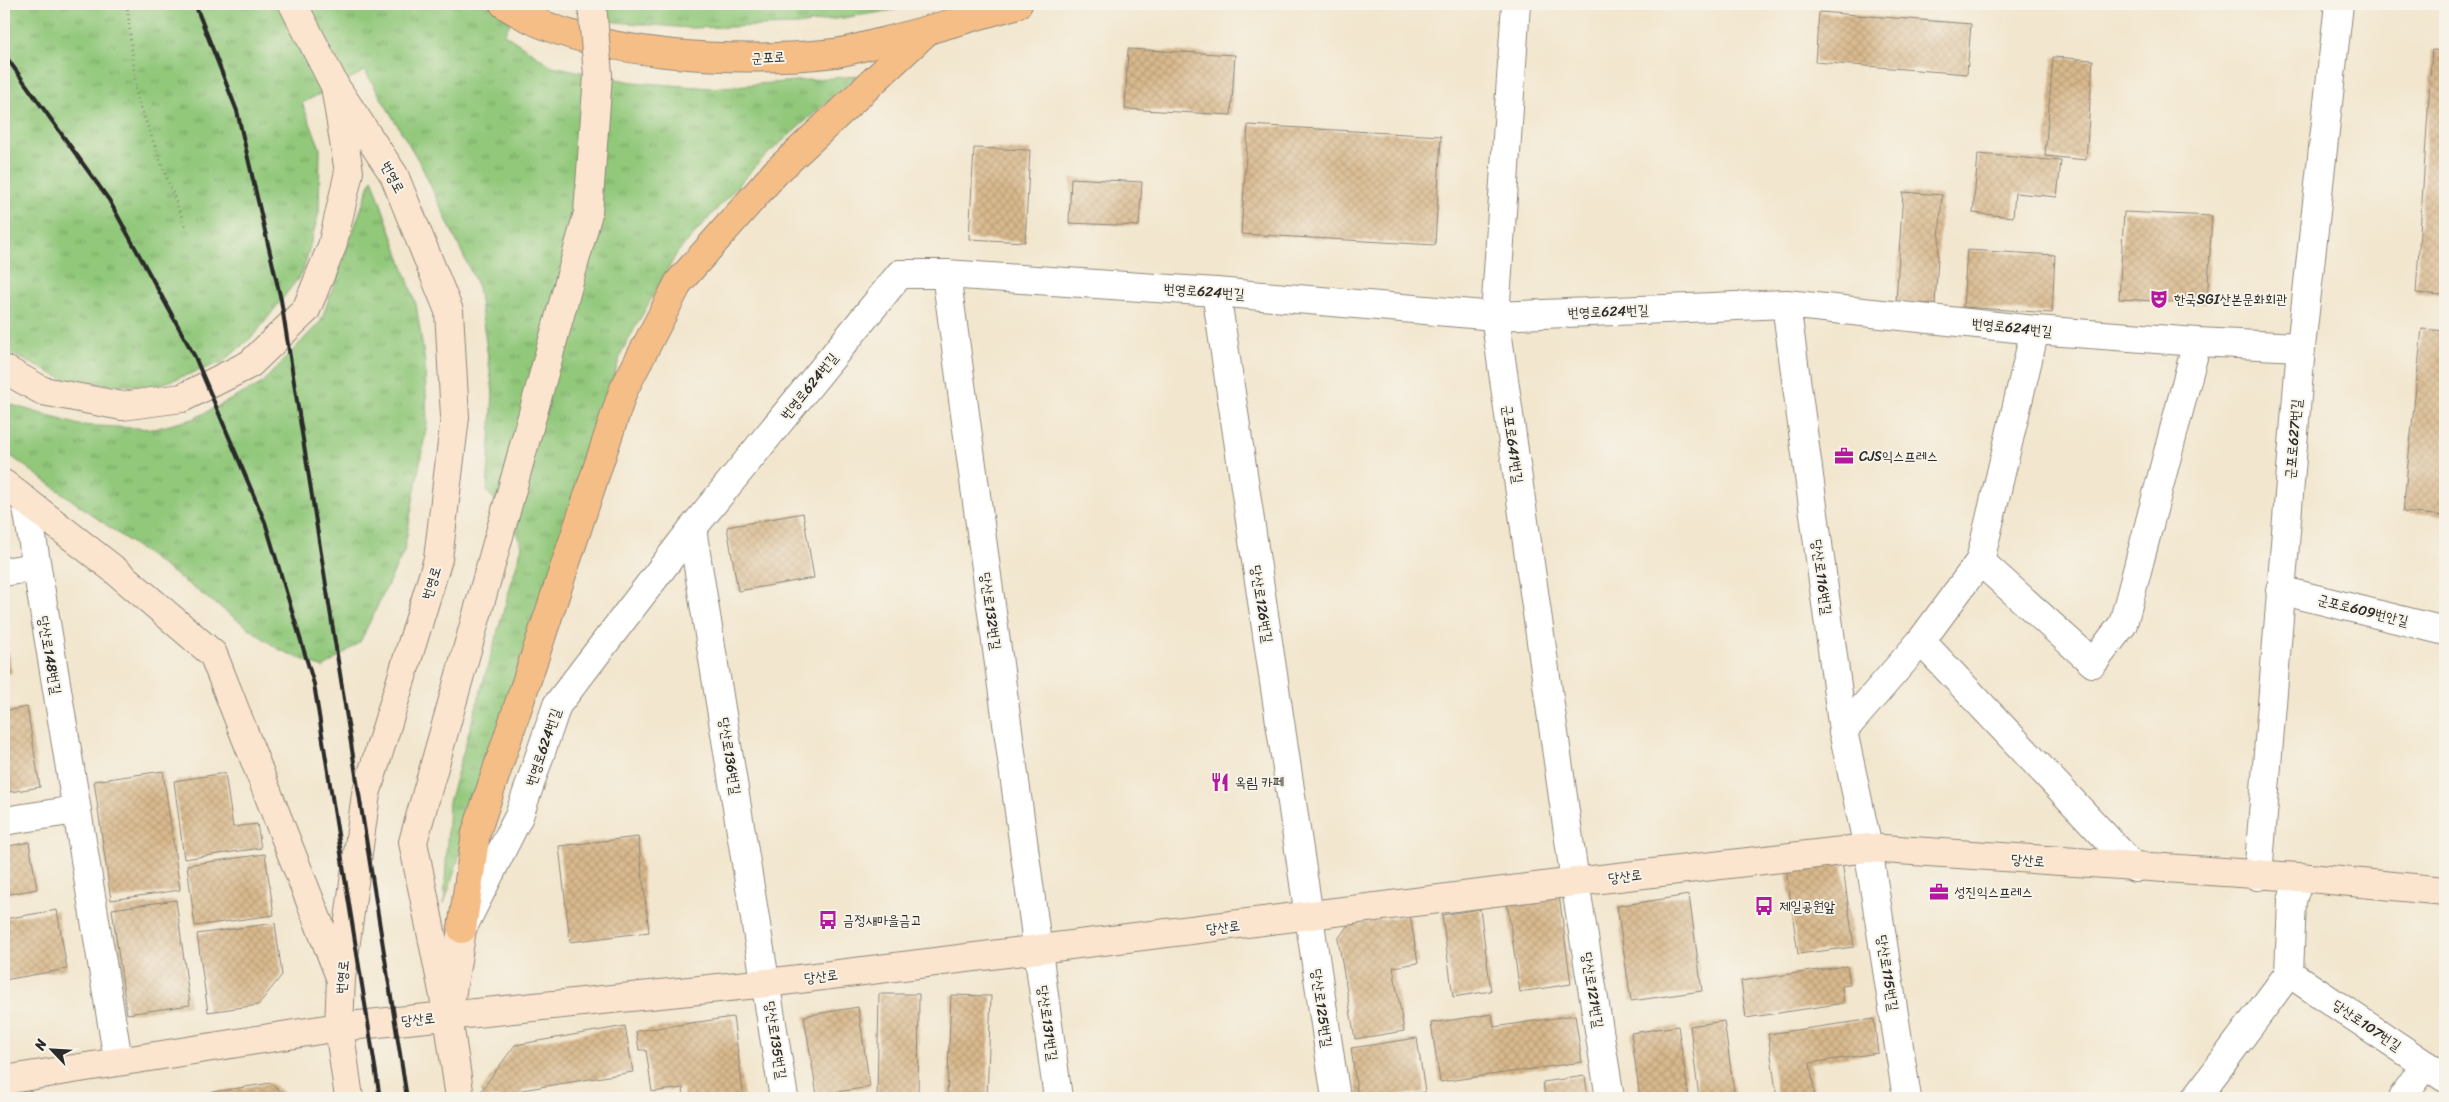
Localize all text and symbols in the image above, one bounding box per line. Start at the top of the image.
street label: 군포로 [750,44,786,71]
street label: 번영로 [374,156,412,198]
street label: 번영로624번길 [1163,276,1246,307]
place label: 한국SGI산본문화회관 [2174,287,2287,312]
theatre icon: 한국SGI산본문화회관 [2148,288,2170,310]
street label: 번영로624번길 [1567,298,1650,325]
street label: 번영로624번길 [1970,311,2054,344]
street label: 번영로624번길 [774,346,845,426]
street label: 군포로627번길 [2278,397,2310,480]
street label: 군포로641번길 [1495,403,1530,486]
place label: CJS익스프레스 [1859,444,1938,469]
office icon: CJS익스프레스 [1833,445,1855,467]
street label: 당산로116번길 [1804,538,1839,617]
street label: 번영로 [415,563,448,603]
street label: 당산로126번길 [1243,563,1280,645]
street label: 당산로132번길 [973,571,1008,652]
street label: 군포로609번안길 [2315,587,2412,634]
street label: 당산로148번길 [30,614,69,697]
street label: 번영로624번길 [518,704,569,790]
street label: 당산로136번길 [711,716,748,797]
place label: 옥림 카페 [1235,770,1284,795]
restaurant icon: 옥림 카페 [1209,771,1231,793]
street label: 당산로 [2010,847,2046,874]
street label: 당산로 [1607,862,1643,891]
place label: 성진익스프레스 [1954,880,2033,905]
office icon: 성진익스프레스 [1928,881,1950,903]
place label: 제일공원앞 [1779,894,1835,919]
bus stop icon: 제일공원앞 [1753,895,1775,917]
place label: 금정새마을금고 [843,908,922,933]
bus stop icon: 금정새마을금고 [817,909,839,931]
street label: 당산로 [1205,913,1241,942]
street label: 당산로115번길 [1869,933,1906,1014]
street label: 당산로121번길 [1574,950,1611,1030]
street label: 번영로 [329,959,356,995]
street label: 당산로 [803,962,839,991]
street label: 당산로125번길 [1304,967,1339,1050]
street label: 당산로131번길 [1030,984,1065,1063]
street label: 당산로107번길 [2327,993,2407,1058]
street label: 당산로135번길 [757,999,794,1082]
street label: 당산로 [400,1005,436,1034]
north arrow [28,1024,78,1074]
text: N [27,1035,54,1055]

